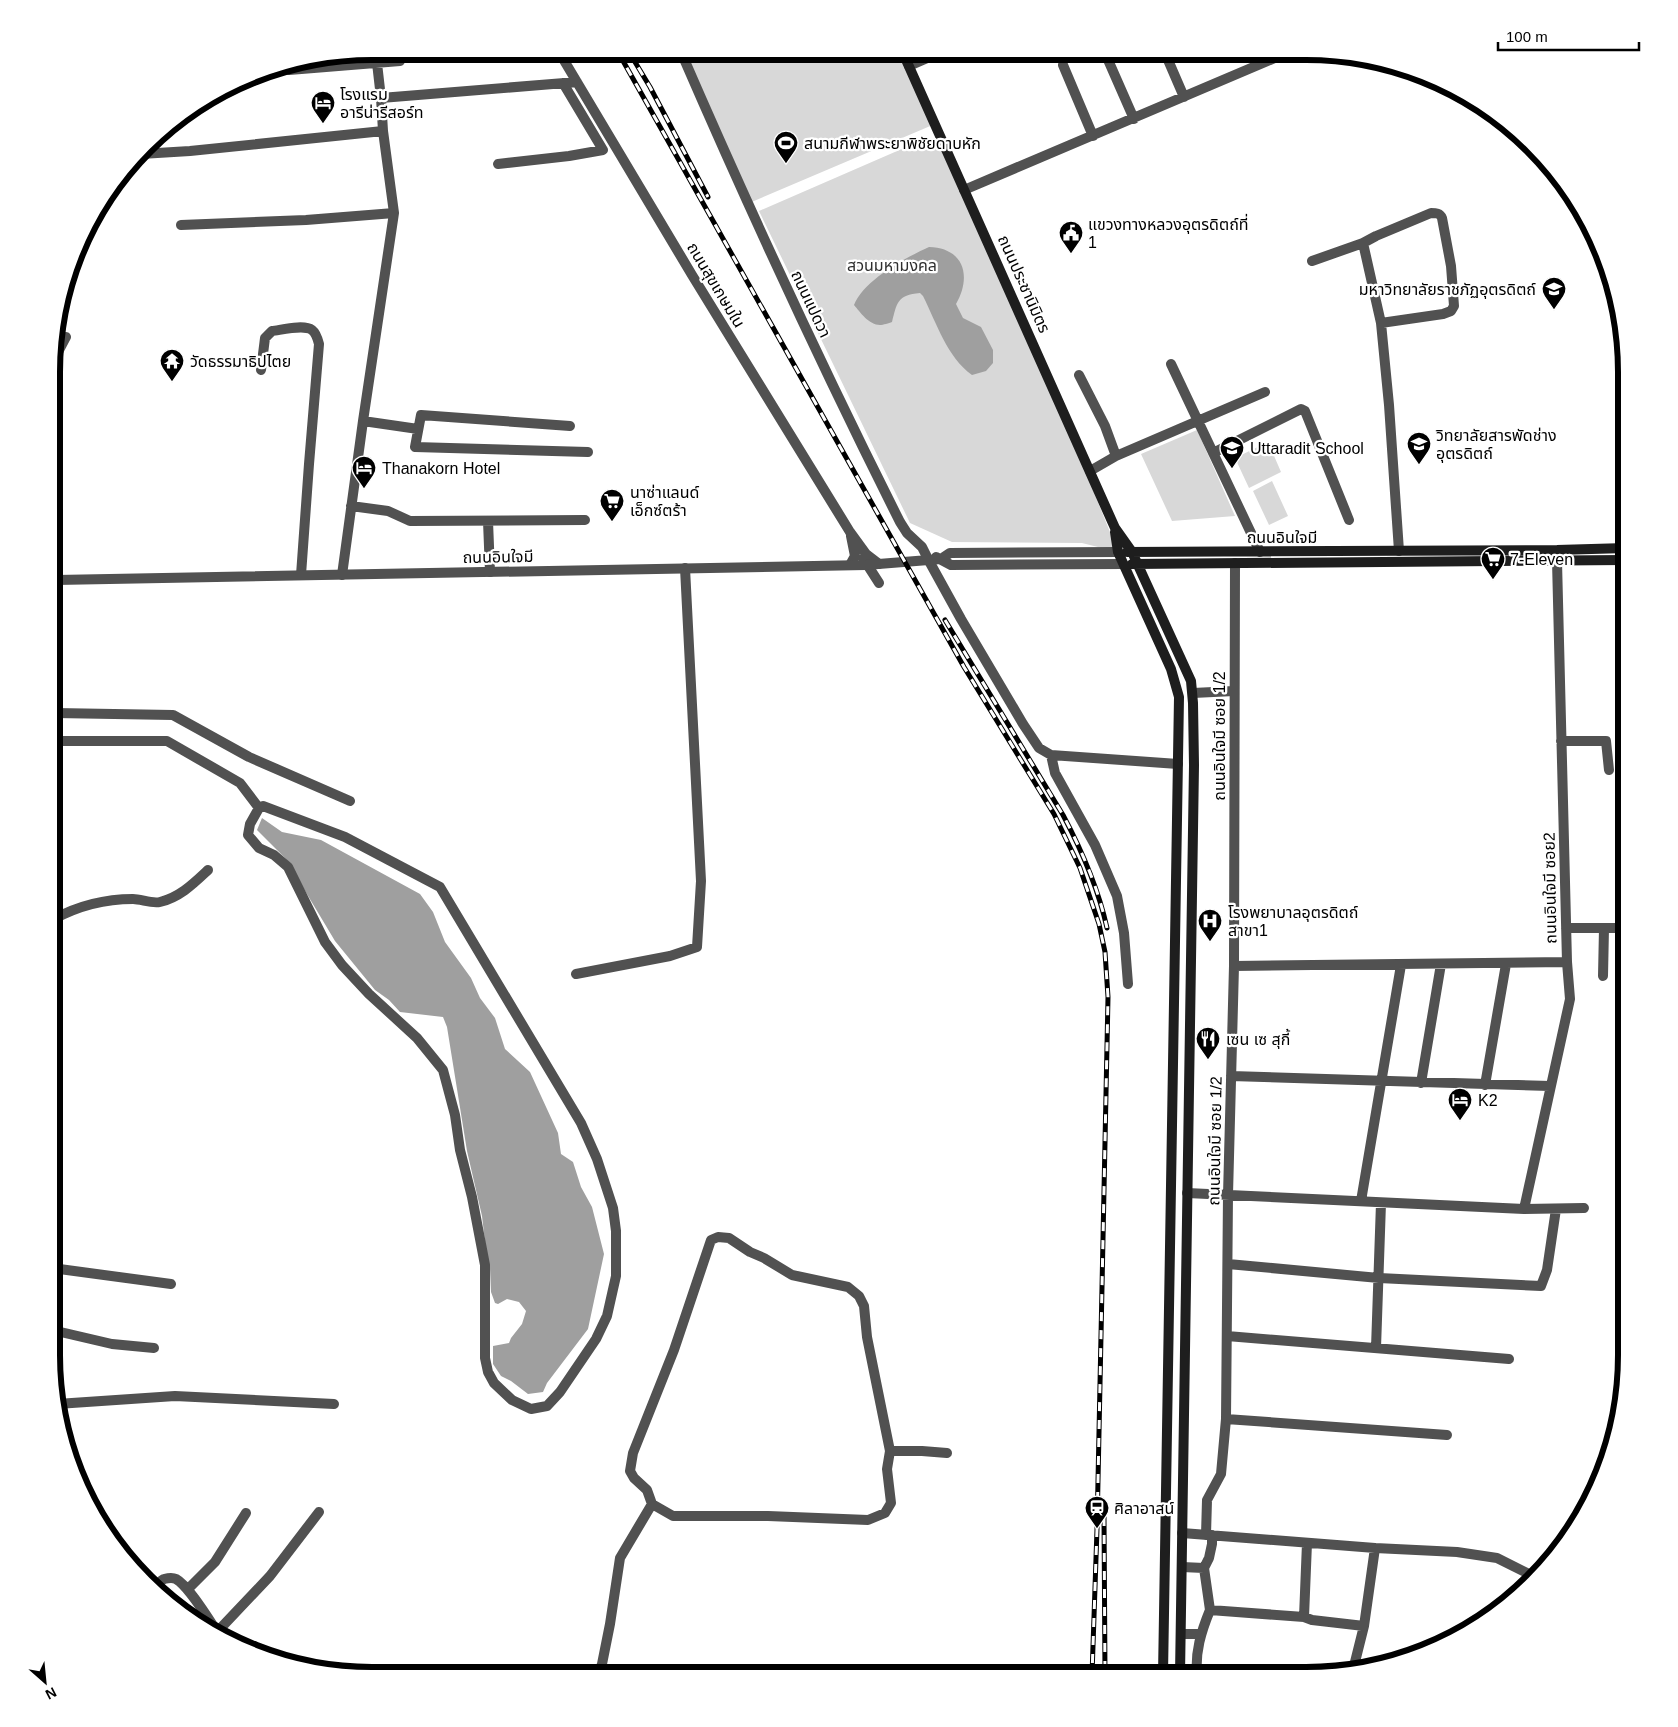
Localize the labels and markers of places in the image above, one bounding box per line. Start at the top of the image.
place label: โรงแรม อารีน่ารีสอร์ท [340,86,424,121]
hotel icon: โรงแรม อารีน่ารีสอร์ท [310,90,336,124]
sports icon: สนามกีฬาพระยาพิชัยดาบหัก [773,130,799,164]
place label: สนามกีฬาพระยาพิชัยดาบหัก [804,135,981,152]
place label: แขวงทางหลวงอุตรดิตถ์ที่ 1 [1088,213,1249,251]
public building icon: แขวงทางหลวงอุตรดิตถ์ที่ 1 [1058,220,1084,254]
school or university icon: มหาวิทยาลัยราชภัฏอุตรดิตถ์ [1541,276,1567,310]
place label: มหาวิทยาลัยราชภัฏอุตรดิตถ์ [1359,281,1536,299]
temple icon: วัดธรรมาธิปไตย [159,348,185,382]
place label: วัดธรรมาธิปไตย [190,353,291,370]
place label: วิทยาลัยสารพัดช่าง อุตรดิตถ์ [1435,427,1557,463]
school or university icon: วิทยาลัยสารพัดช่าง อุตรดิตถ์ [1406,431,1432,465]
school or university icon: Uttaradit School [1219,435,1245,469]
place label: Uttaradit School [1250,440,1364,457]
hotel icon: Thanakorn Hotel [351,455,377,489]
place label: Thanakorn Hotel [382,460,500,477]
place label: นาซ่าแลนด์ เอ็กซ์ตร้า [630,484,699,519]
supermarket icon: นาซ่าแลนด์ เอ็กซ์ตร้า [599,488,625,522]
supermarket icon: 7-Eleven [1480,546,1506,580]
place label: 7-Eleven [1510,551,1573,568]
place label: โรงพยาบาลอุตรดิตถ์ สาขา1 [1228,904,1358,939]
hospital icon: โรงพยาบาลอุตรดิตถ์ สาขา1 [1197,908,1223,942]
restaurant icon: เซน เซ สุกี้ [1195,1026,1221,1060]
place label: เซน เซ สุกี้ [1226,1028,1290,1049]
hotel icon: K2 [1447,1087,1473,1121]
place label: K2 [1478,1092,1498,1109]
station icon: ศิลาอาสน์ [1084,1495,1110,1529]
place label: ศิลาอาสน์ [1114,1500,1174,1517]

